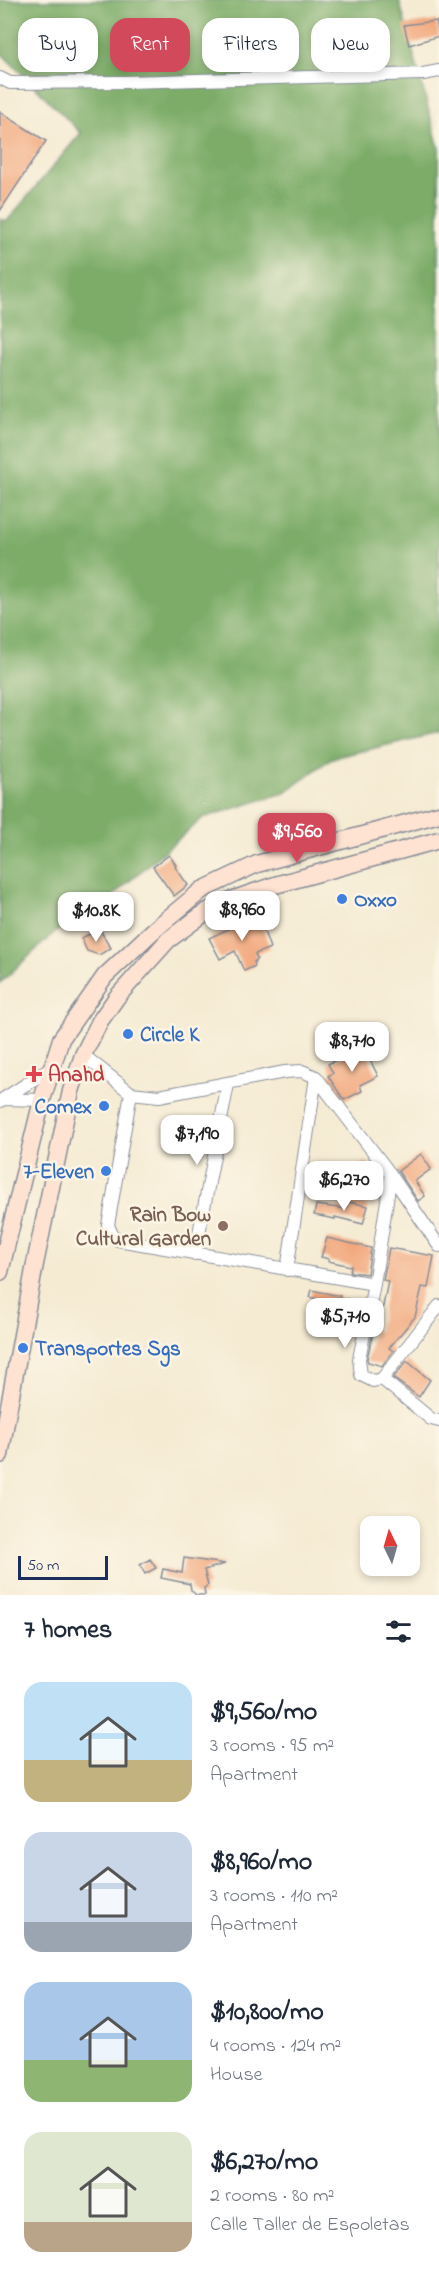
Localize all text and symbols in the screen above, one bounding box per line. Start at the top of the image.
chip: Buy [18,18,98,72]
chip: Rent [110,18,190,72]
chip: Filters [202,18,299,72]
chip: New [311,18,390,72]
pin: $9,560 [248,813,346,864]
text: $9,560 [272,818,322,847]
place label: Oxxo [354,886,397,916]
pin: $8,960 [193,891,291,942]
pin: $10.8K [47,892,145,943]
marker: Oxxo [335,892,349,906]
text: $8,960 [219,896,265,925]
text: $10.8K [72,897,120,926]
place label: Circle K [140,1021,200,1051]
pin: $8,710 [303,1022,401,1073]
marker: Circle K [121,1027,135,1041]
text: $8,710 [329,1027,375,1056]
place label: Anahd [48,1061,105,1091]
marker: Anahd [25,1065,43,1083]
place label: Comex [34,1093,92,1123]
marker: Comex [97,1099,111,1113]
pin: $7,190 [148,1115,246,1166]
text: $7,190 [175,1120,219,1149]
place label: 7-Eleven [23,1158,94,1188]
pin: $6,270 [295,1161,393,1212]
marker: 7-Eleven [99,1164,113,1178]
text: $6,270 [318,1166,370,1195]
place label: Rain Bow Cultural Garden [76,1201,211,1255]
marker: Rain Bow Cultural Garden [216,1219,230,1233]
pin: $5,710 [296,1298,394,1349]
text: $5,710 [320,1303,370,1332]
place label: Transportes Sgs [35,1335,181,1367]
marker: Transportes Sgs [16,1341,30,1355]
north arrow [360,1516,420,1576]
map controls [360,1516,420,1576]
scale bar [18,1553,108,1580]
text: 50 m [27,1554,59,1578]
text: 7 homes [24,1612,112,1650]
icon: filters [382,1615,415,1648]
text: $9,560/mo [210,1694,317,1732]
icon: home [72,1706,144,1778]
text: 3 rooms · 95 m² [210,1732,334,1761]
text: Apartment [210,1761,298,1790]
text: $8,960/mo [210,1844,312,1882]
icon: home [72,1856,144,1928]
text: 3 rooms · 110 m² [210,1882,338,1911]
text: Apartment [210,1911,298,1940]
text: $10,800/mo [210,1994,324,2032]
icon: home [72,2006,144,2078]
text: 4 rooms · 124 m² [210,2032,341,2061]
text: House [210,2061,263,2090]
text: $6,270/mo [210,2144,318,2182]
icon: home [72,2156,144,2228]
text: 2 rooms · 80 m² [210,2182,335,2211]
text: Calle Taller de Espoletas [210,2211,410,2240]

